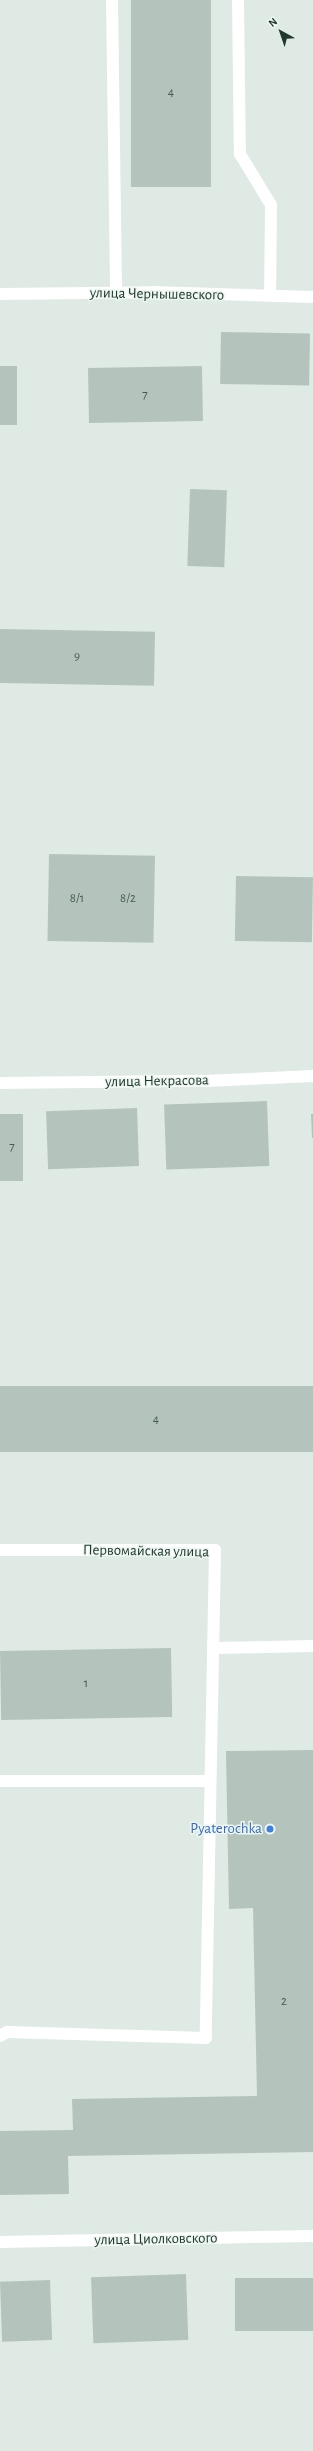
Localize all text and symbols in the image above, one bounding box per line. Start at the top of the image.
north arrow [261,12,301,52]
text: N [266,16,279,29]
house number: 4 [168,85,174,101]
street label: улица Чернышевского [90,284,224,304]
house number: 7 [142,387,148,403]
house number: 9 [74,649,80,665]
house number: 8/1 [70,891,84,907]
house number: 8/2 [120,891,136,907]
street label: улица Некрасова [105,1071,209,1091]
house number: 7 [9,1139,15,1155]
house number: 4 [153,1412,159,1428]
street label: Первомайская улица [83,1541,209,1561]
house number: 1 [84,1676,88,1692]
place label: Pyaterochka [190,1820,262,1838]
marker: Pyaterochka [265,1824,275,1834]
house number: 2 [281,1994,287,2010]
street label: улица Циолковского [94,2229,218,2249]

